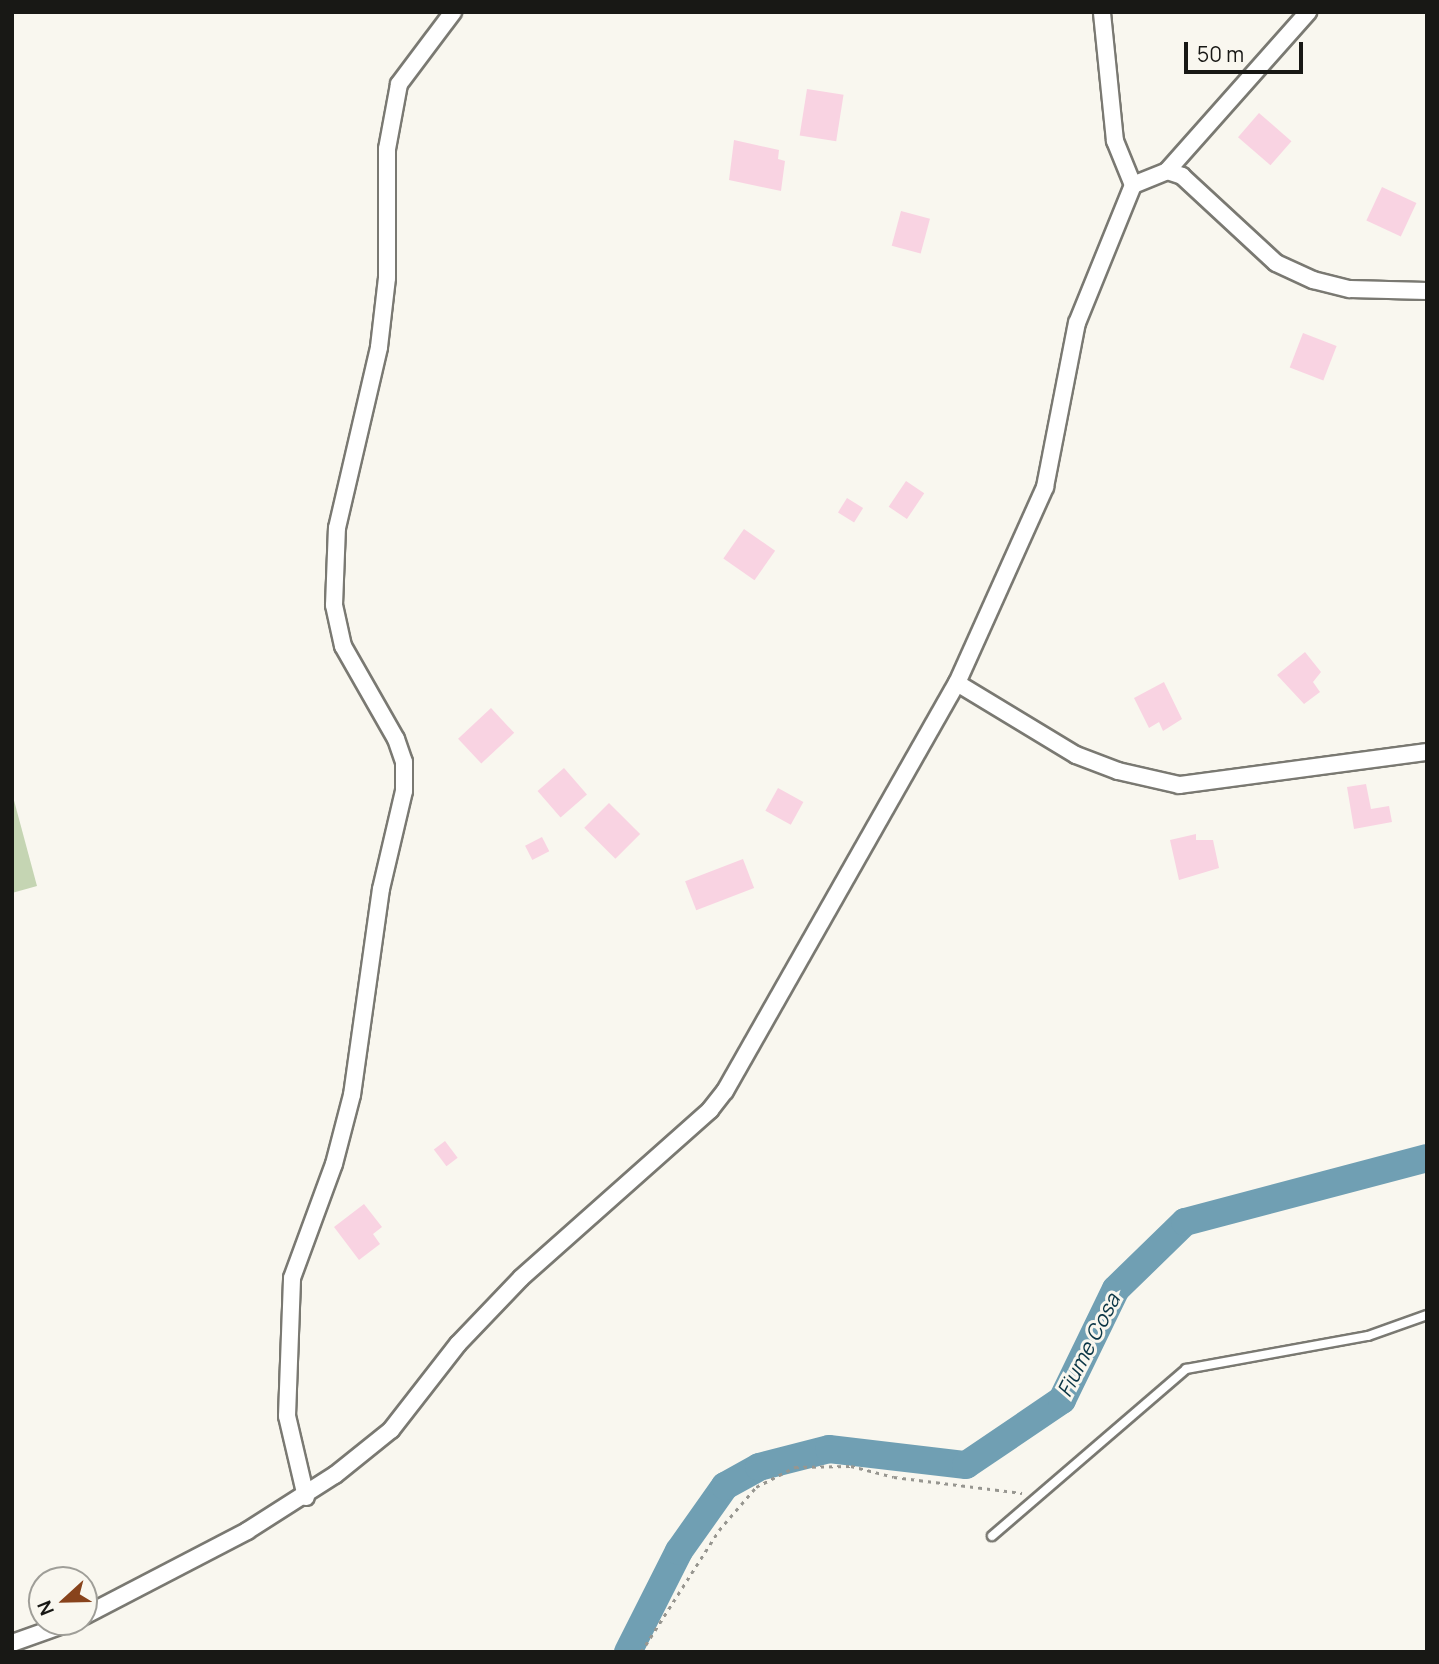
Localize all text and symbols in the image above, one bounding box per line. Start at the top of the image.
scale bar [1187,28,1306,72]
text: 50 m [1197,40,1244,68]
water label: Fiume Cosa [1051,1289,1125,1401]
north arrow [28,1566,98,1636]
text: N [31,1597,60,1619]

